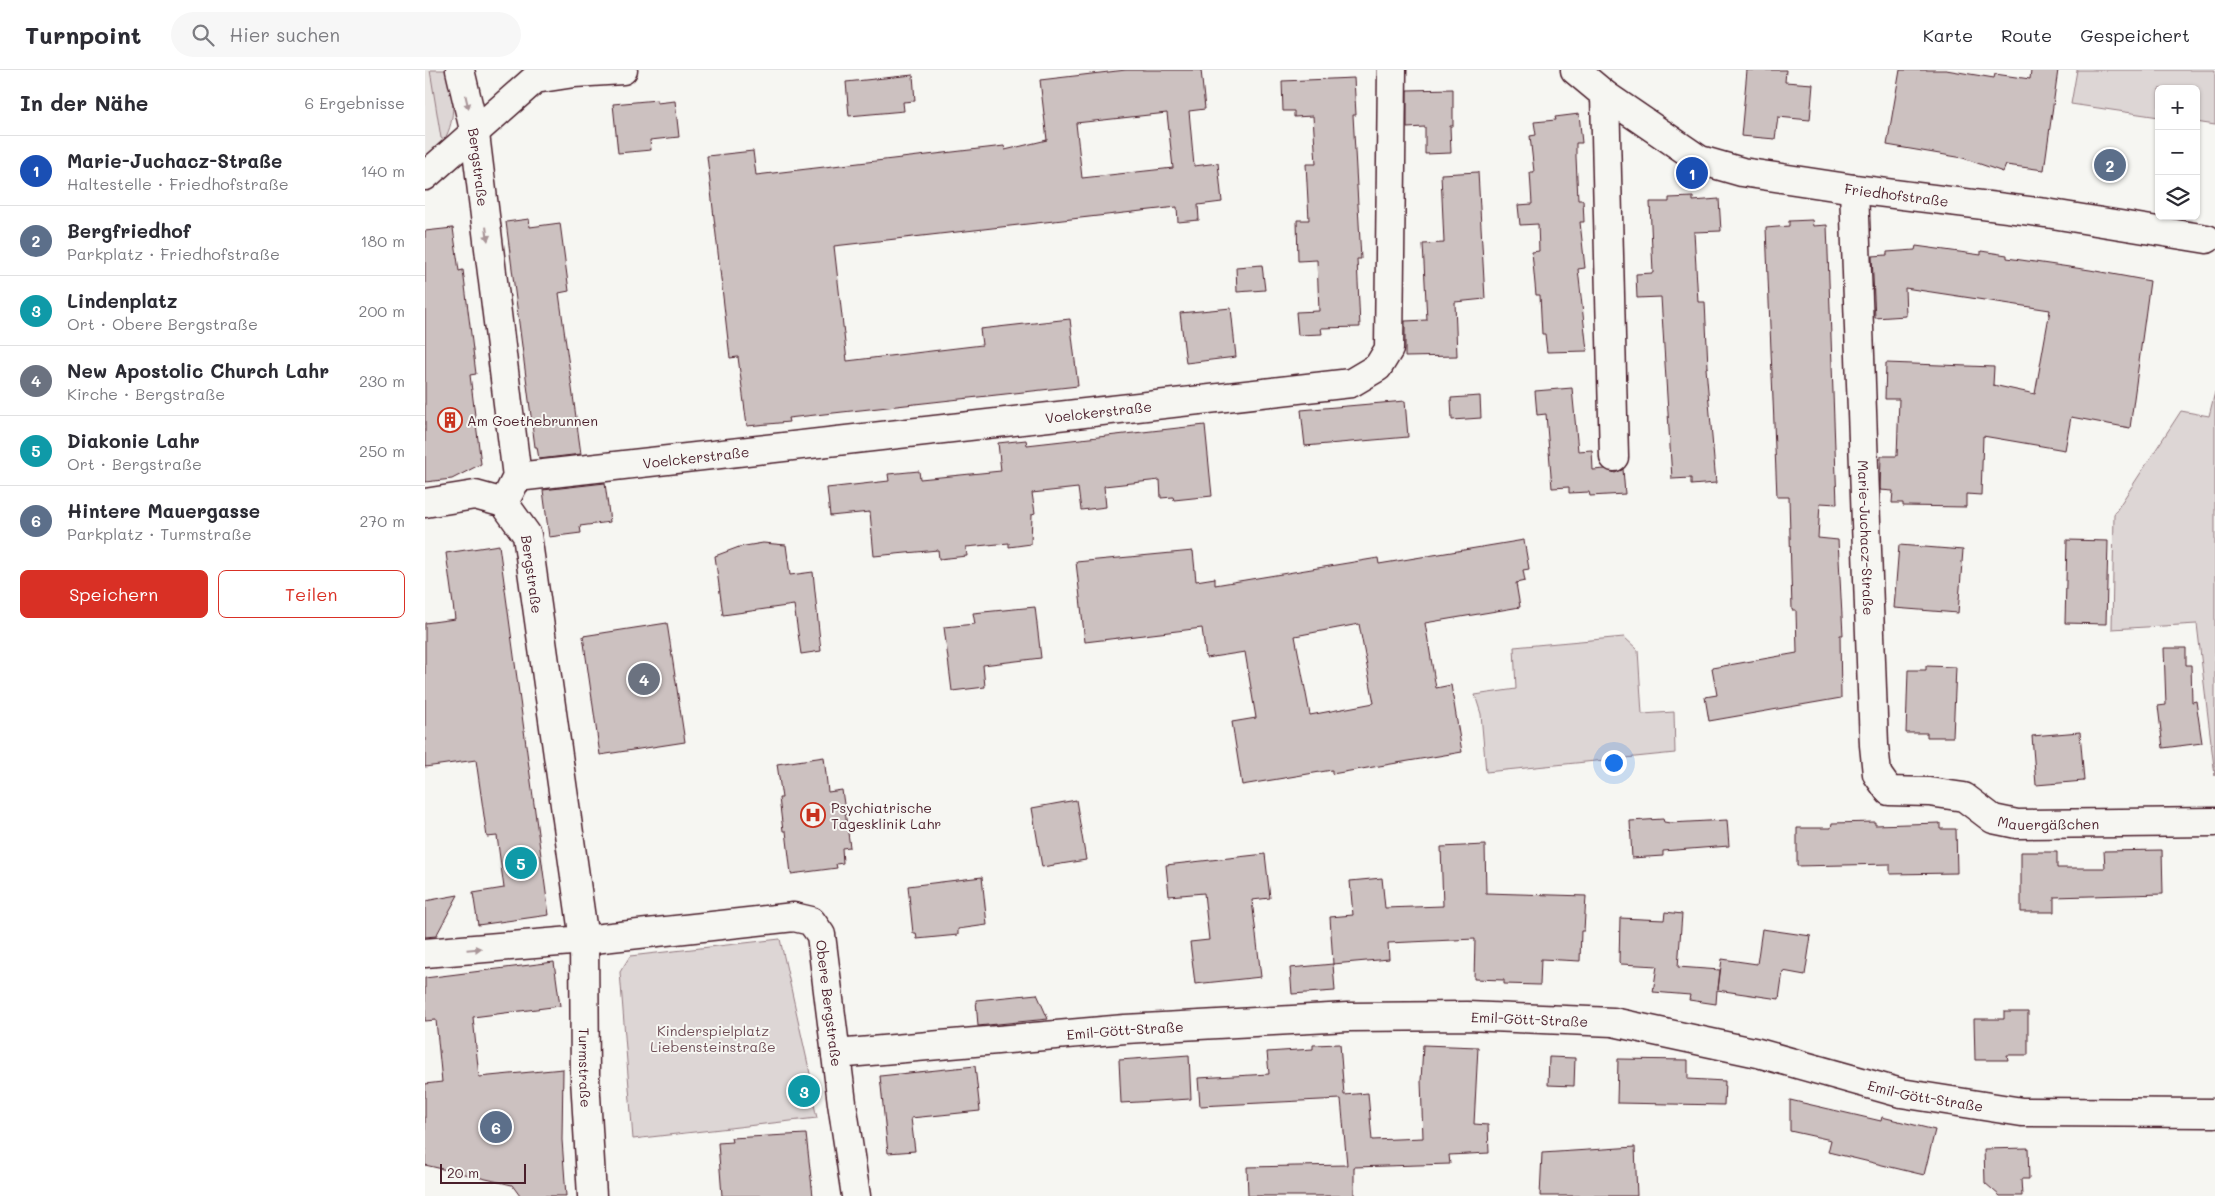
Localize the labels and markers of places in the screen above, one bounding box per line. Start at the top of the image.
pin: 2 [2094,146,2126,184]
pin: 1 [1676,154,1708,192]
building icon: Am Goethebrunnen [437,407,463,433]
place label: Am Goethebrunnen [467,411,598,430]
pin: 4 [628,660,660,698]
place label: Psychiatrische Tagesklinik Lahr [831,798,941,833]
hospital icon: Psychiatrische Tagesklinik Lahr [800,802,826,828]
pin: 5 [505,844,537,882]
pin: 3 [788,1072,820,1110]
pin: 6 [480,1108,512,1146]

